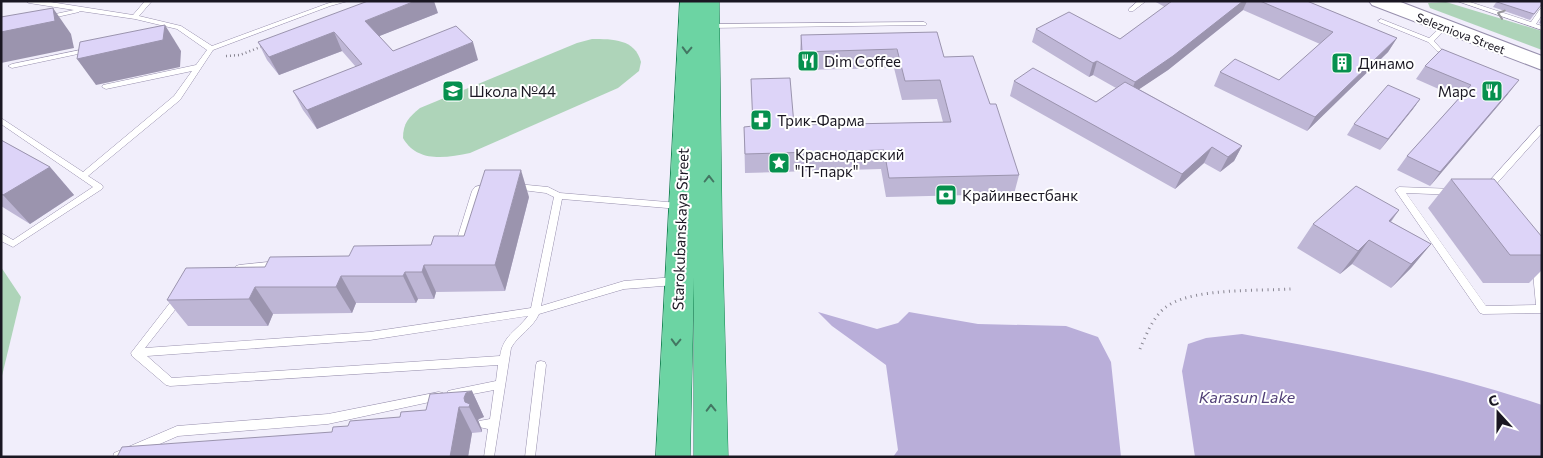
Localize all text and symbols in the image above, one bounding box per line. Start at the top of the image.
street label: Selezniova Street [1415,10,1508,56]
one-way arrow [1498,10,1506,20]
one-way arrow [682,46,693,54]
restaurant icon: Dim Coffee [796,49,820,73]
building icon: Динамо [1330,51,1354,75]
place label: Dim Coffee [824,52,901,70]
place label: Динамо [1358,54,1414,72]
school or university icon: Школа №44 [441,79,465,103]
restaurant icon: Марс [1480,79,1504,103]
place label: Школа №44 [469,82,556,100]
place label: Марс [1438,82,1476,100]
pharmacy icon: Трик-Фарма [749,108,773,132]
place label: Трик-Фарма [777,111,865,129]
place label: Краснодарский "IT-парк" [795,145,904,180]
street label: Starokubanskaya Street [668,147,692,311]
place icon: Краснодарский "IT-парк" [767,151,791,175]
one-way arrow [704,175,714,183]
bank icon: Крайинвестбанк [934,183,958,207]
place label: Крайинвестбанк [962,186,1078,204]
one-way arrow [671,338,682,346]
water label: Karasun Lake [1199,387,1296,406]
north arrow [1473,388,1523,438]
text: С [1486,391,1501,410]
one-way arrow [706,404,716,412]

